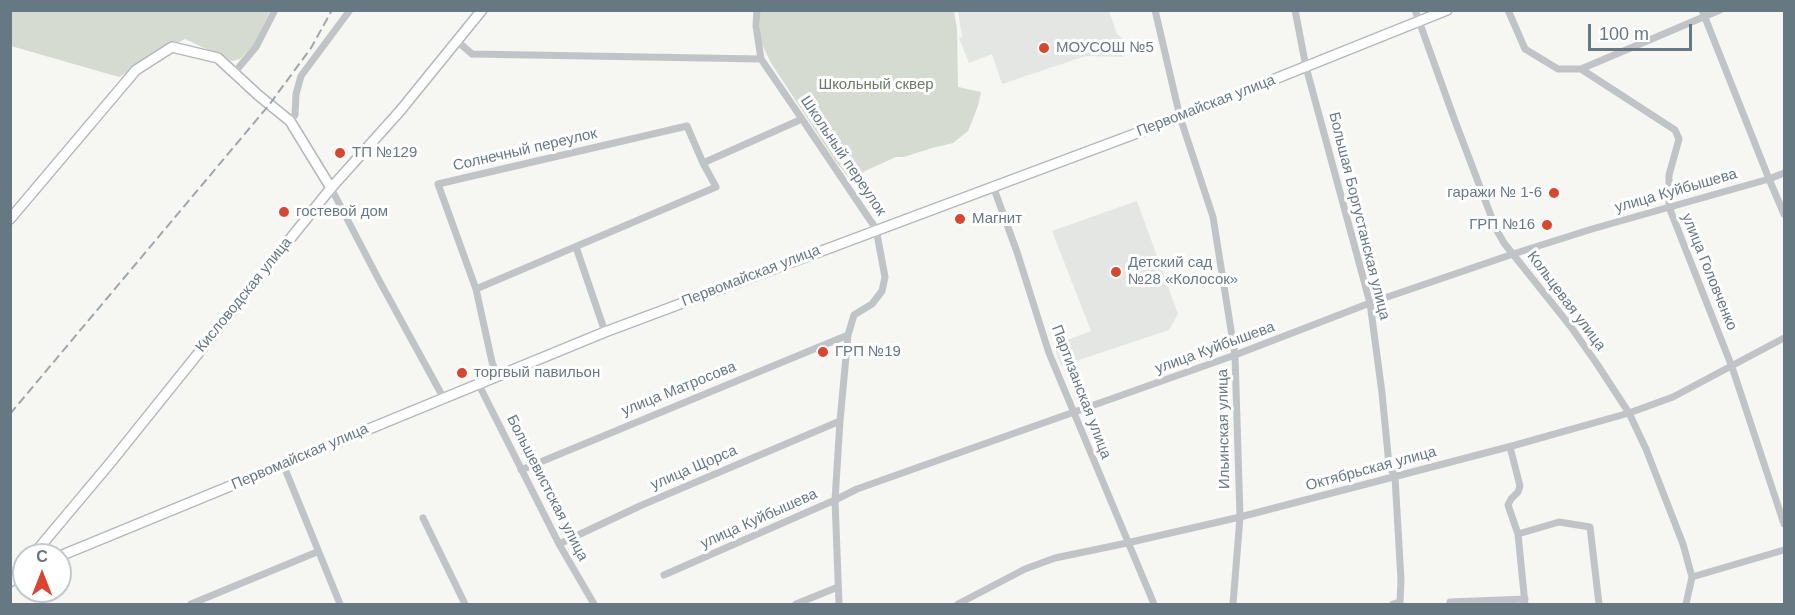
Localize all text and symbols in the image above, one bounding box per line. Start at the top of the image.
scale bar [1591,12,1694,50]
text: 100 m [1599,24,1649,44]
place label: МОУСОШ №5 [1056,39,1154,57]
marker: МОУСОШ №5 [1037,41,1051,55]
street label: Первомайская улица [1134,71,1278,141]
park label: Школьный сквер [818,76,934,94]
street label: Школьный переулок [796,93,890,219]
street label: Большая Боргустанская улица [1324,110,1394,322]
street label: Солнечный переулок [451,125,599,175]
place label: ТП №129 [352,144,417,162]
marker: ТП №129 [333,146,347,160]
street label: улица Куйбышева [1613,165,1739,217]
place label: гаражи № 1-6 [1447,184,1542,202]
marker: гаражи № 1-6 [1547,186,1561,200]
place label: гостевой дом [296,203,388,221]
marker: гостевой дом [277,205,291,219]
place label: Магнит [972,210,1022,228]
street label: улица Головченко [1677,211,1741,333]
marker: Магнит [953,212,967,226]
place label: ГРП №16 [1469,216,1535,234]
marker: ГРП №16 [1540,218,1554,232]
street label: Кисловодская улица [192,234,296,356]
street label: Первомайская улица [679,241,823,311]
street label: Кольцевая улица [1523,248,1609,354]
place label: Детский сад №28 «Колосок» [1128,254,1238,289]
marker: Детский сад №28 «Колосок» [1109,265,1123,279]
street label: улица Куйбышева [1153,318,1277,378]
street label: Партизанская улица [1047,322,1115,462]
place label: ГРП №19 [835,343,901,361]
marker: ГРП №19 [816,345,830,359]
street label: улица Матросова [619,358,739,420]
place label: торгвый павильон [474,364,600,382]
marker: торгвый павильон [455,366,469,380]
street label: Ильинская улица [1214,369,1234,489]
street label: Большевистская улица [502,412,592,564]
street label: Первомайская улица [229,420,371,494]
street label: улица Щорса [648,442,740,494]
street label: Октябрьская улица [1304,443,1438,495]
street label: улица Куйбышева [698,485,820,553]
north arrow [12,543,72,603]
text: С [36,548,48,565]

